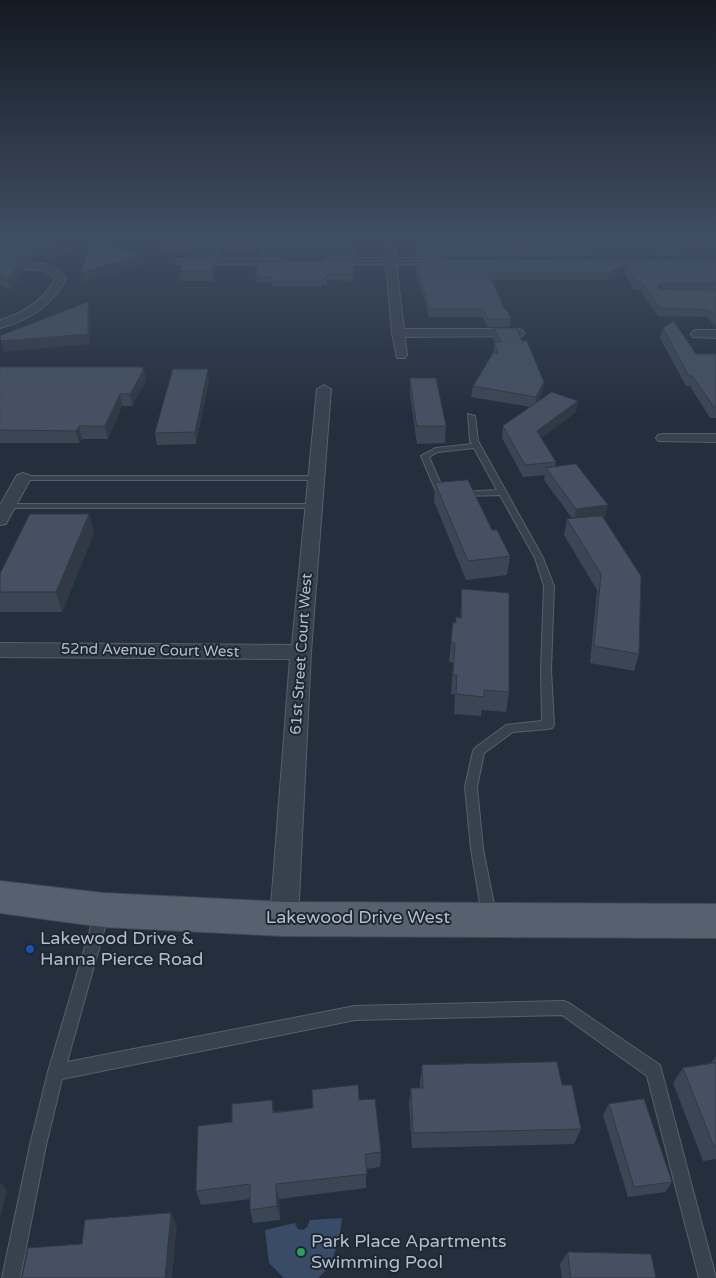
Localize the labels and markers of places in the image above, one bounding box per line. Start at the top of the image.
place label: Lakewood Drive & Hanna Pierce Road [40,928,203,971]
marker: Lakewood Drive & Hanna Pierce Road [24,943,36,955]
place label: Park Place Apartments Swimming Pool [311,1231,507,1274]
marker: Park Place Apartments Swimming Pool [295,1246,307,1258]

